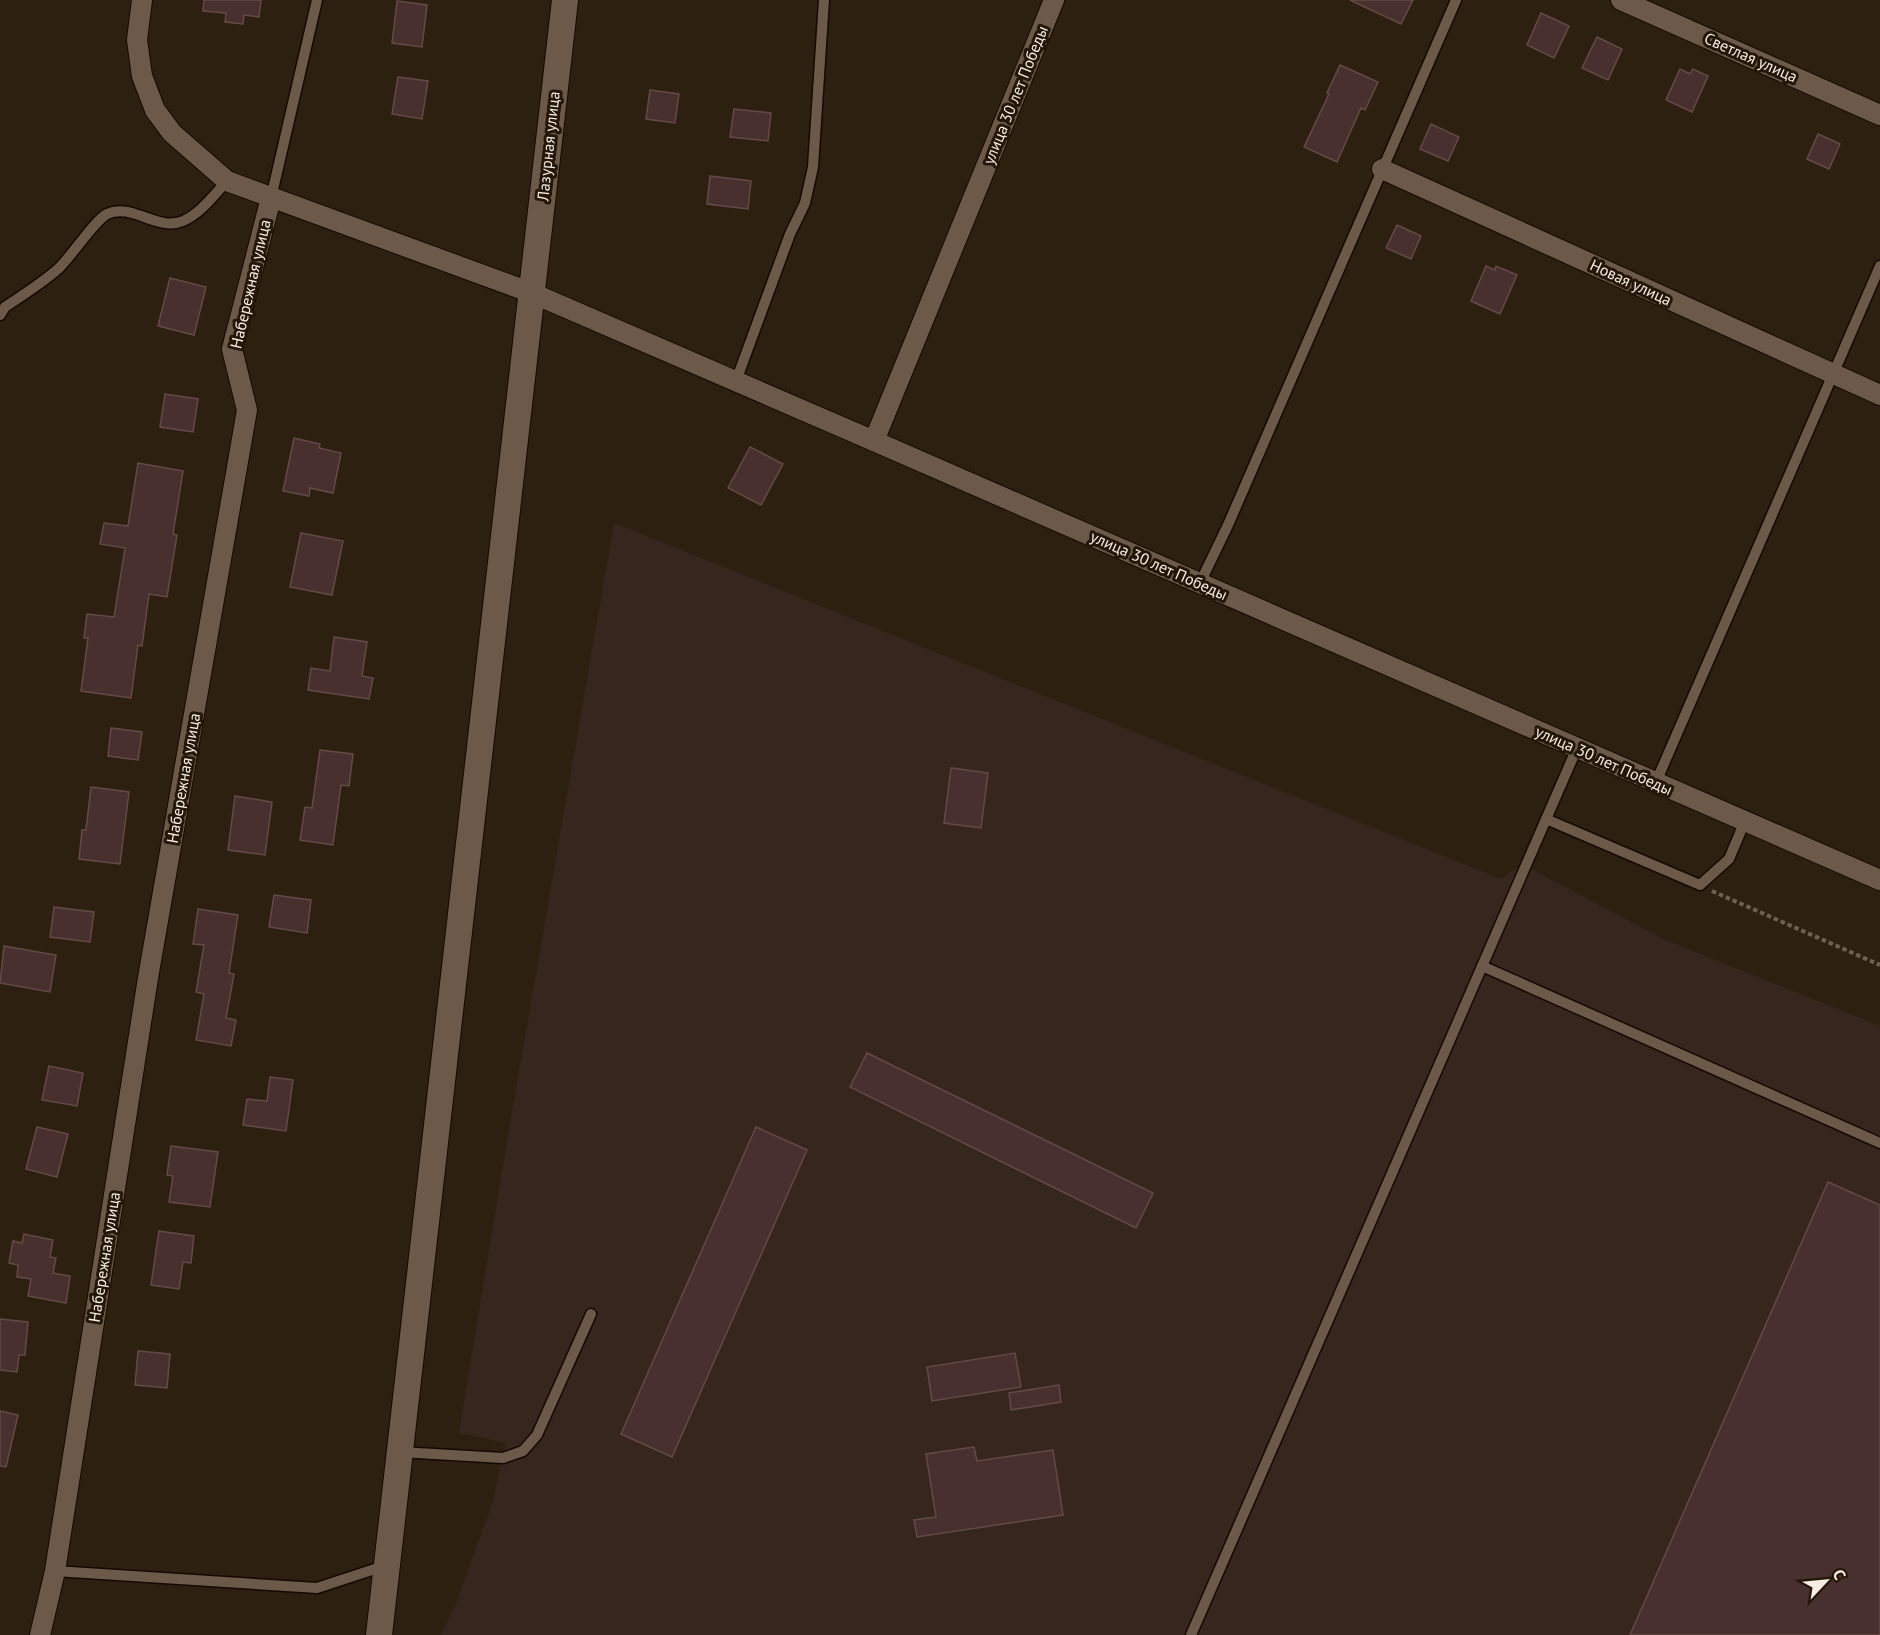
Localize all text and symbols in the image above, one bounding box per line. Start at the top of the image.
street label: улица 30 лет Победы [978,23,1052,167]
street label: Светлая улица [1701,28,1801,86]
street label: Лазурная улица [532,90,564,203]
street label: Набережная улица [225,218,275,350]
street label: Новая улица [1587,254,1675,310]
street label: улица 30 лет Победы [1087,526,1231,604]
street label: Набережная улица [162,711,204,845]
street label: улица 30 лет Победы [1532,721,1676,799]
street label: Набережная улица [84,1190,124,1324]
north arrow [1796,1551,1856,1611]
text: С [1829,1566,1850,1583]

